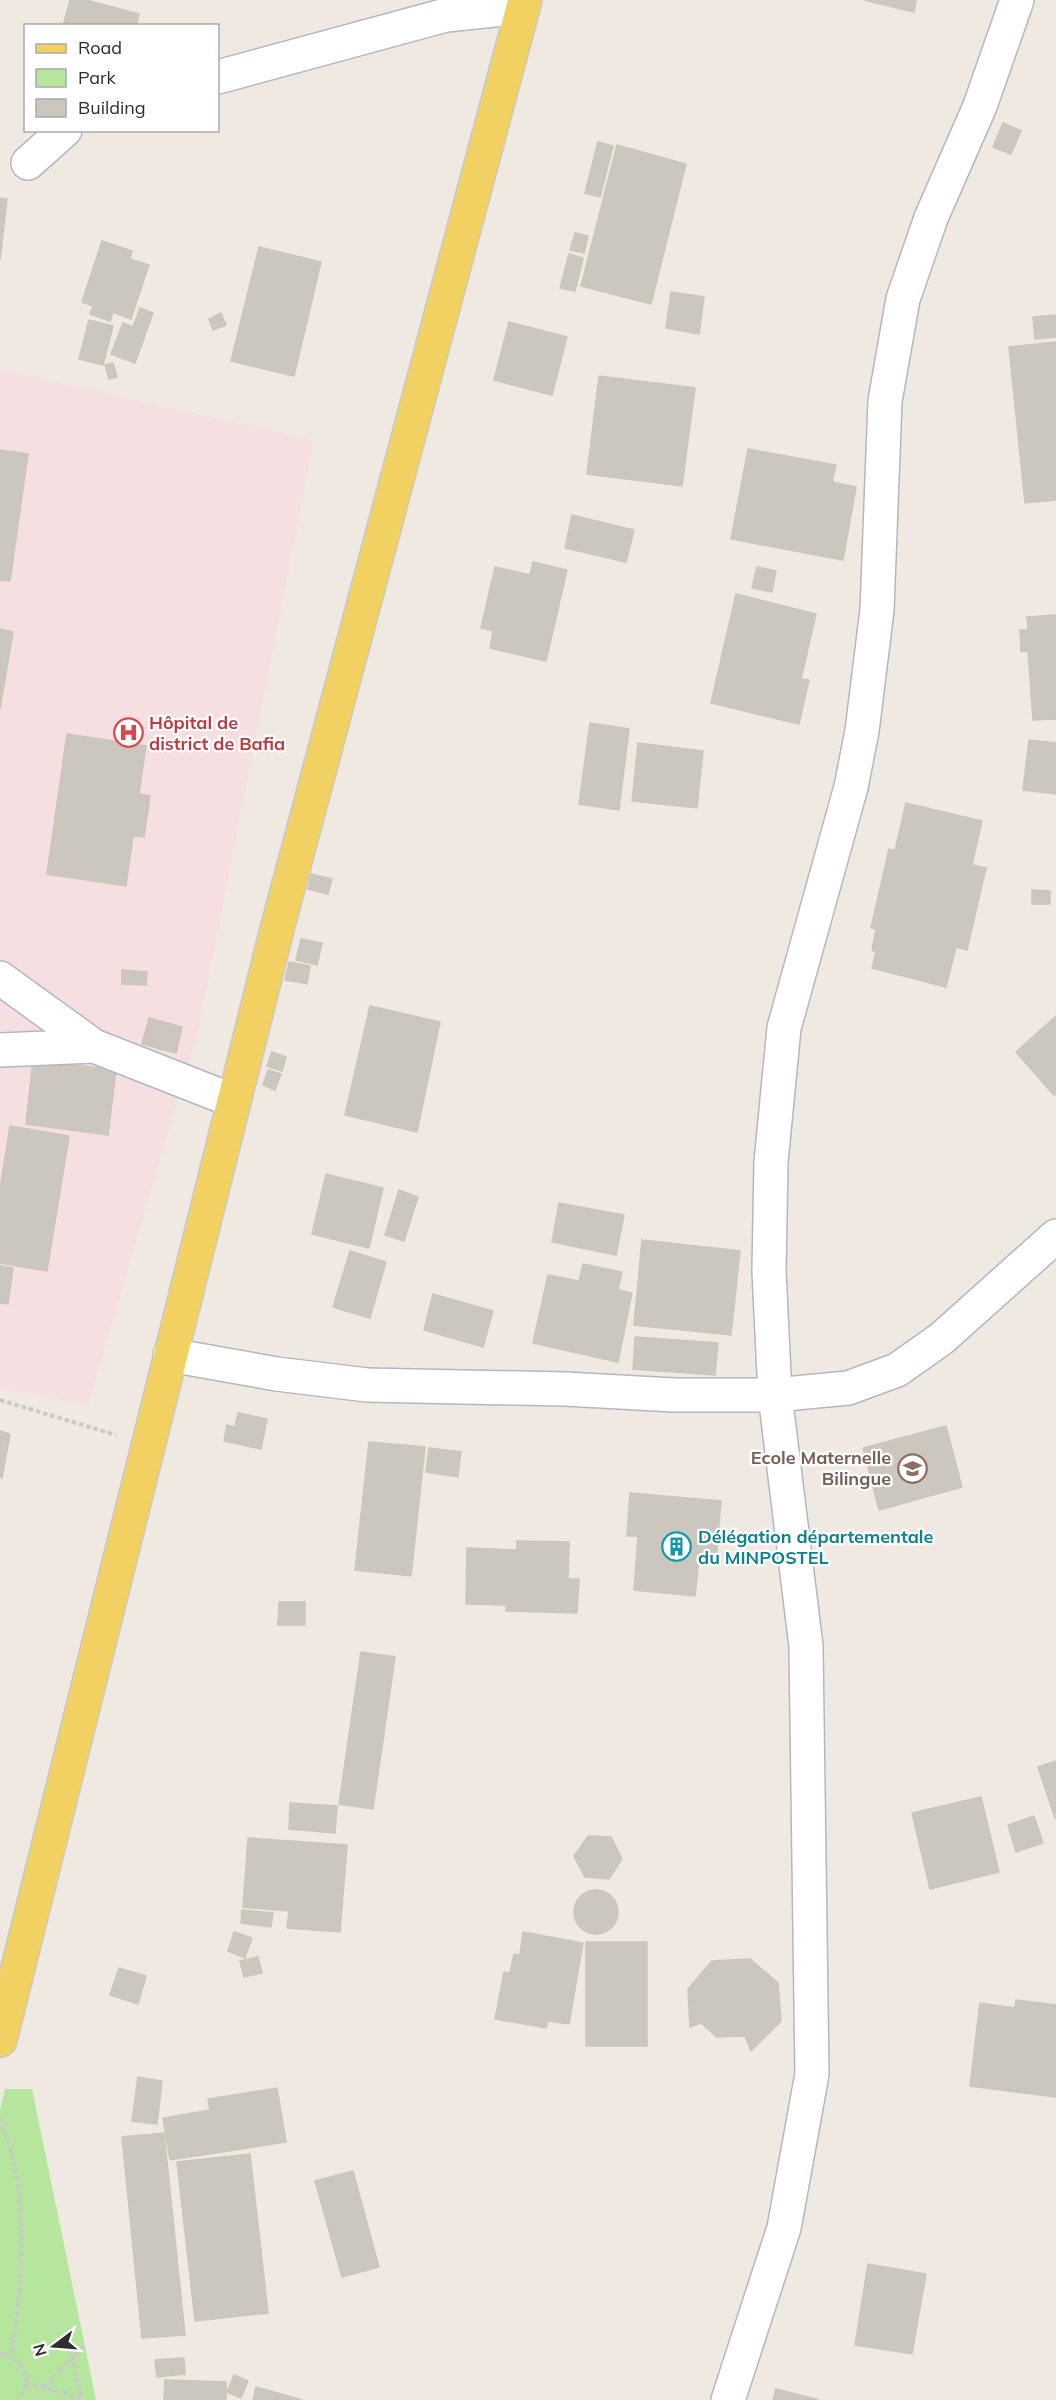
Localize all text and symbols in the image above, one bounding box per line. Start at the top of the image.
legend [24,24,219,132]
text: Road [78,36,122,59]
text: Park [78,66,117,89]
text: Building [78,96,146,119]
place label: Hôpital de district de Bafia [149,711,285,755]
hospital icon: Hôpital de district de Bafia [112,717,144,749]
place label: Ecole Maternelle Bilingue [751,1446,891,1490]
school or university icon: Ecole Maternelle Bilingue [896,1452,928,1484]
place label: Délégation départementale du MINPOSTEL [698,1525,934,1569]
building icon: Délégation départementale du MINPOSTEL [661,1531,693,1563]
north arrow [24,2316,84,2376]
text: N [28,2342,51,2359]

